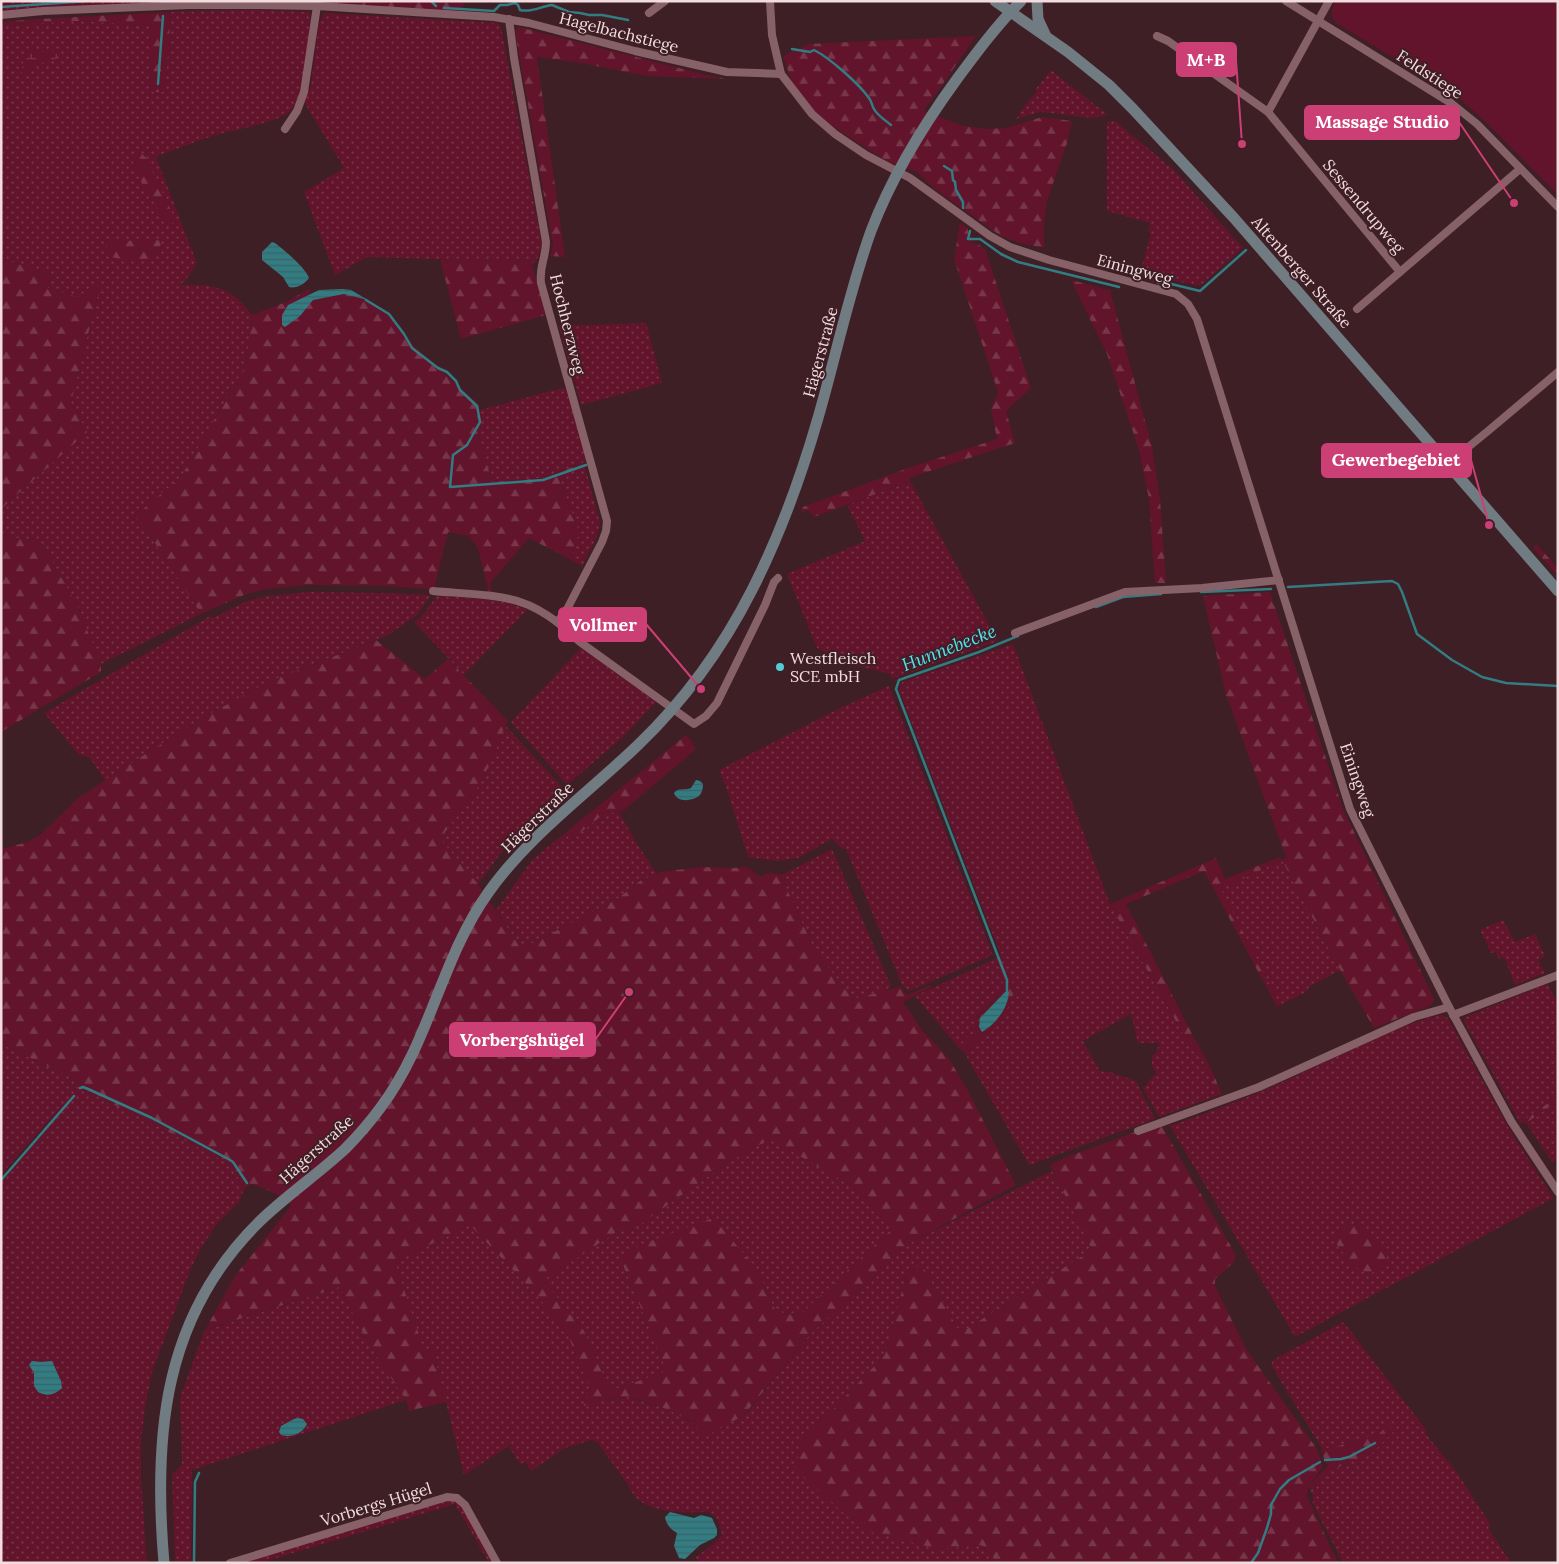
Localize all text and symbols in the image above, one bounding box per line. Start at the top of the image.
street label: Hagelbachstiege [557,8,681,57]
callout: M+B [1177,43,1236,76]
street label: Feldstiege [1393,45,1467,103]
text: M+B [1187,48,1226,71]
callout: Massage Studio [1305,106,1459,139]
text: Massage Studio [1315,110,1449,133]
street label: Sessendrupweg [1319,155,1410,258]
street label: Altenberger Straße [1247,211,1356,332]
street label: Einingweg [1095,249,1176,289]
street label: Hochherzweg [546,272,590,378]
street label: Hägerstraße [798,304,842,400]
callout: Gewerbegebiet [1322,444,1471,477]
text: Gewerbegebiet [1332,448,1461,471]
callout: Vollmer [559,608,646,641]
text: Vollmer [569,613,637,636]
water label: Hunnebecke [898,619,999,676]
place label: Westfleisch SCE mbH [790,648,877,686]
marker: Westfleisch SCE mbH [774,661,786,673]
street label: Einingweg [1336,740,1380,821]
street label: Hägerstraße [497,777,578,857]
callout: Vorbergshügel [450,1023,595,1056]
text: Vorbergshügel [460,1028,585,1051]
street label: Hägerstraße [275,1110,358,1188]
street label: Vorbergs Hügel [317,1478,434,1531]

